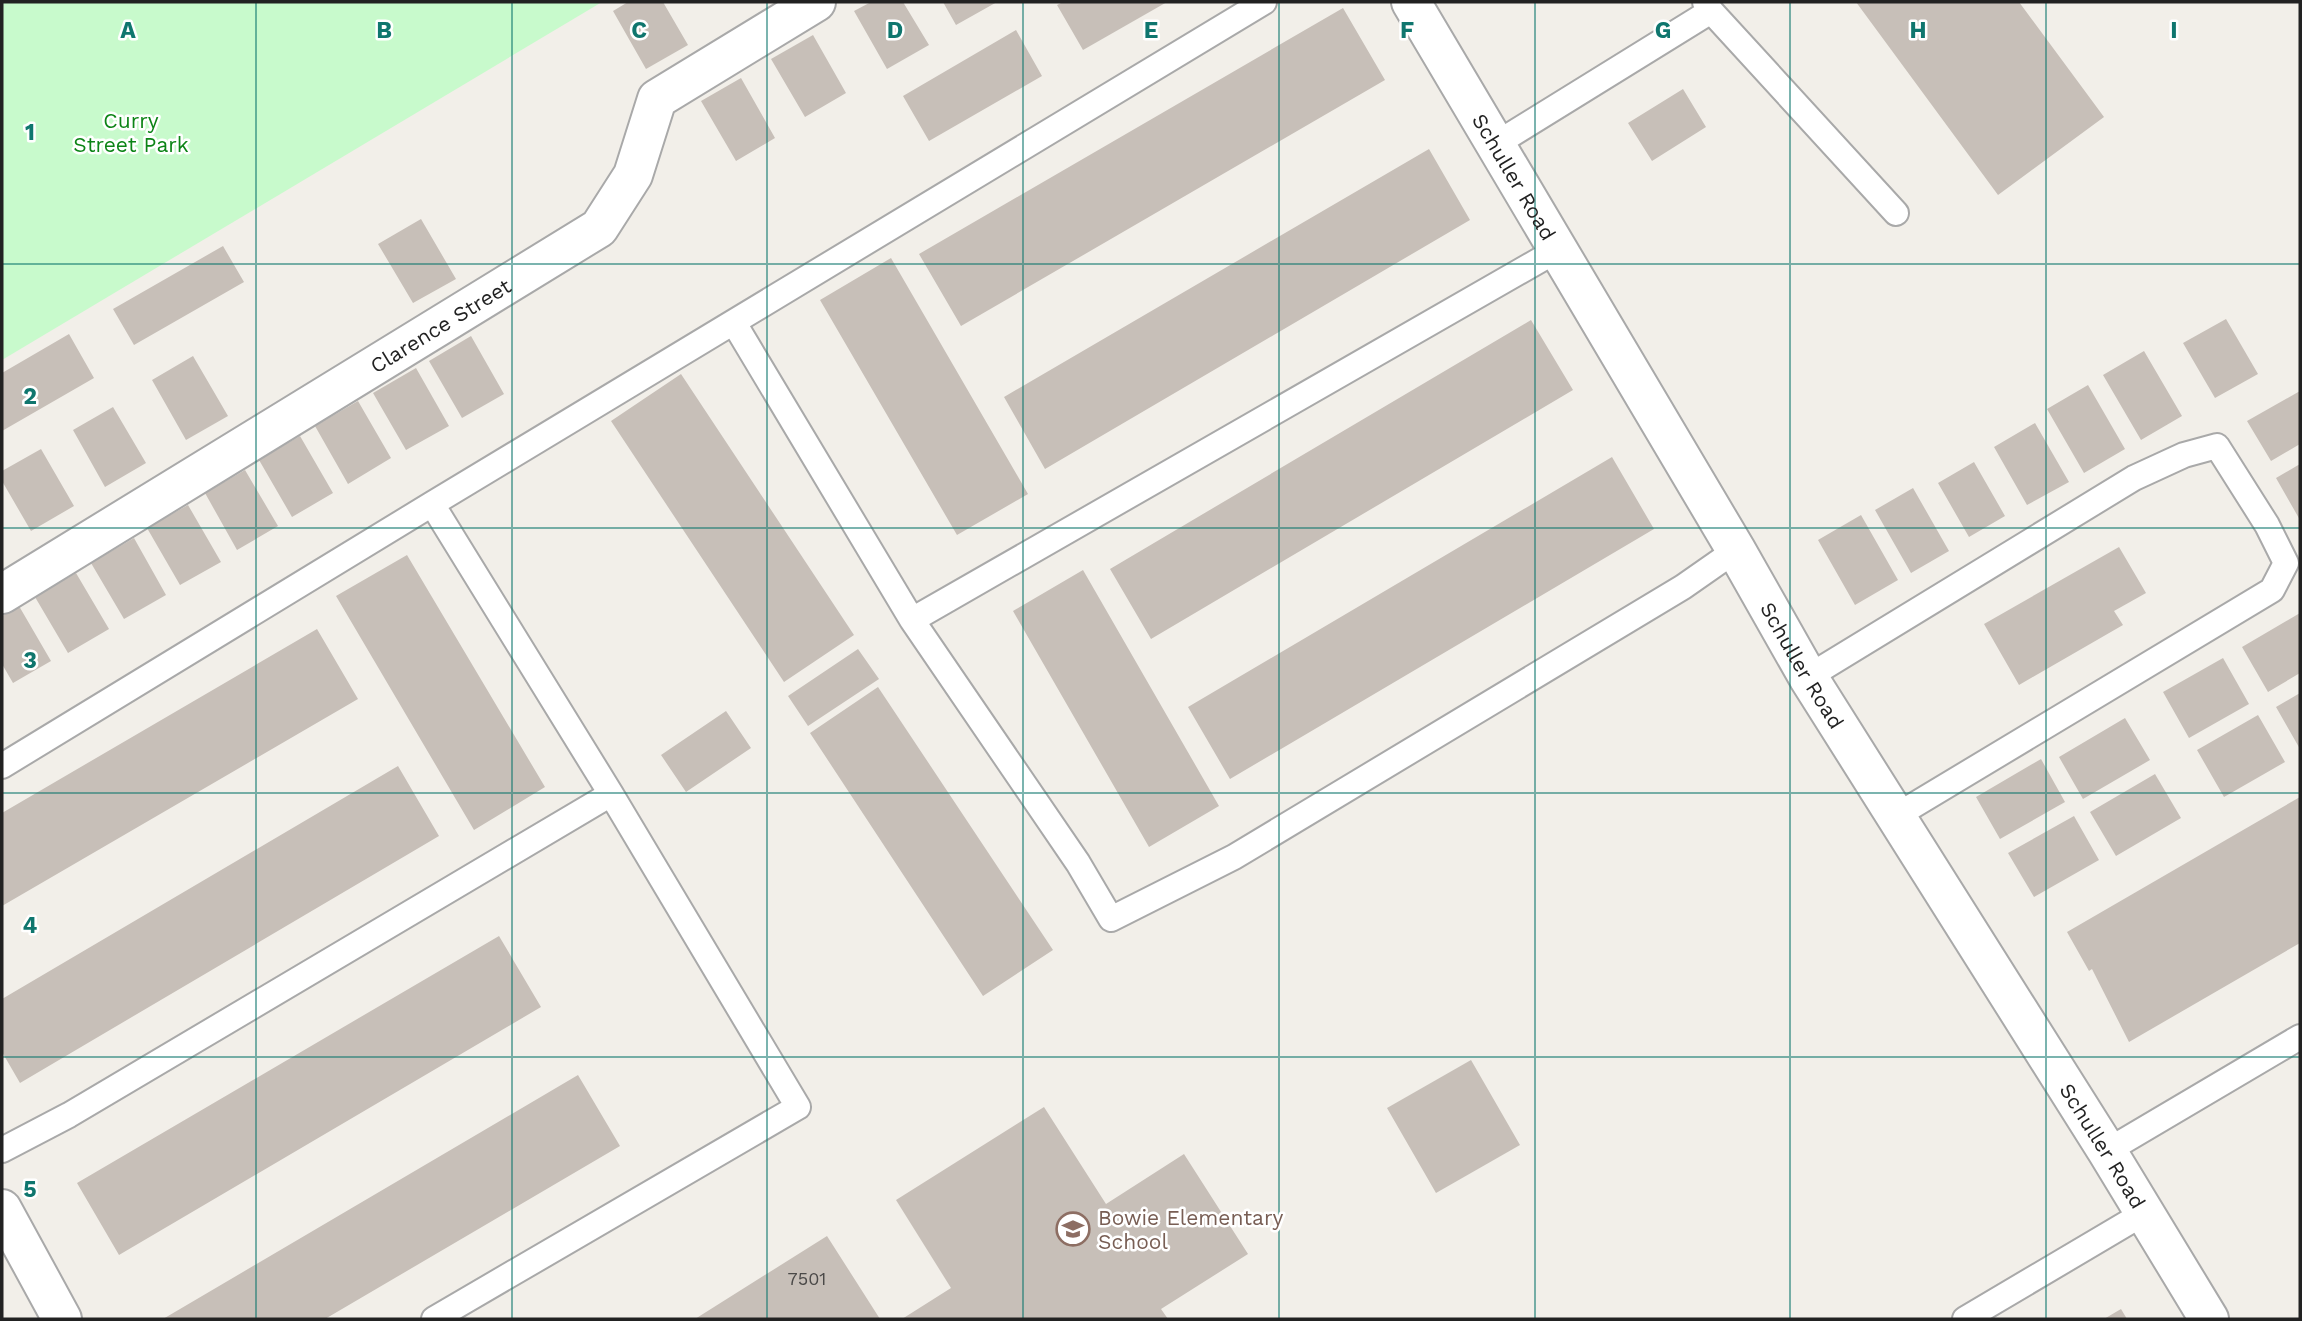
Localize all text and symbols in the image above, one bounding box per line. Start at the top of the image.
text: A [120,17,136,44]
text: B [376,17,392,44]
text: C [631,17,647,44]
text: D [887,17,903,44]
text: E [1144,17,1158,44]
text: F [1400,17,1414,44]
text: G [1655,17,1671,44]
text: H [1909,17,1927,44]
text: I [2170,17,2178,44]
park label: Curry Street Park [73,108,189,157]
street label: Schuller Road [1467,109,1562,244]
text: 1 [25,119,35,146]
street label: Clarence Street [365,273,515,378]
text: 2 [23,383,37,410]
street label: Schuller Road [1755,597,1850,733]
text: 3 [23,647,37,674]
text: 4 [23,912,38,939]
street label: Schuller Road [2055,1078,2151,1213]
text: 5 [23,1176,37,1203]
place label: Bowie Elementary School [1098,1205,1284,1254]
school or university icon: Bowie Elementary School [1054,1210,1092,1248]
house number: 7501 [788,1268,826,1289]

